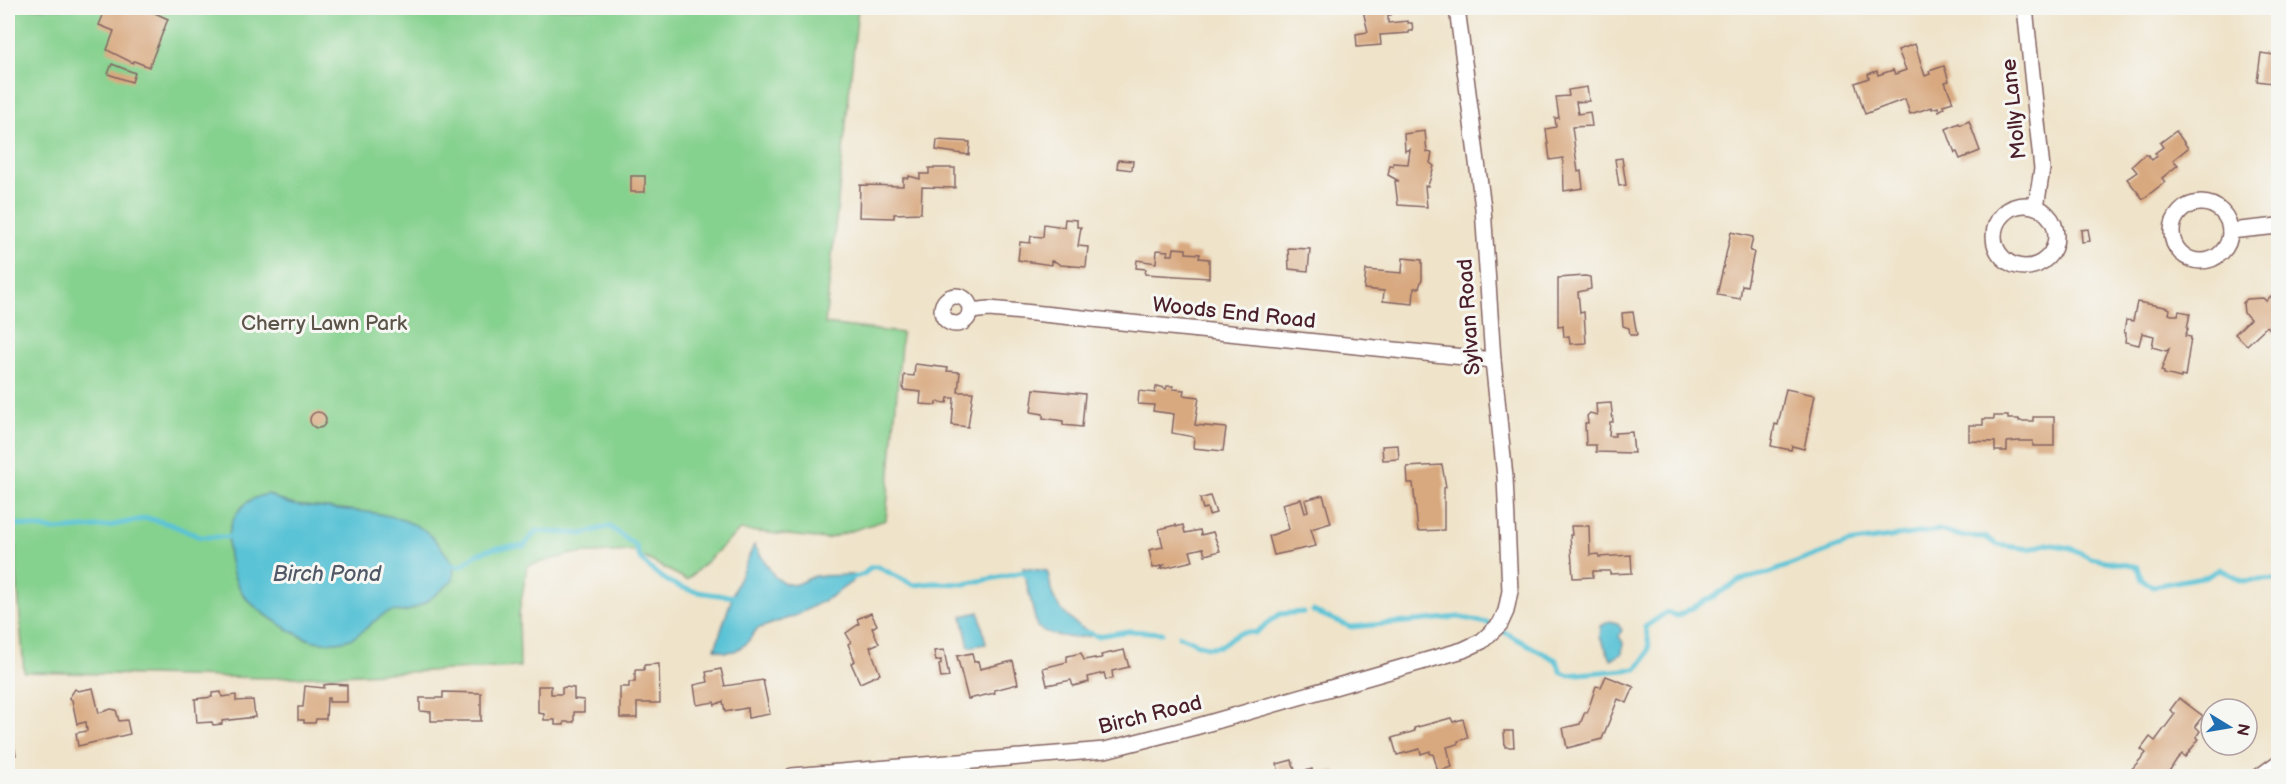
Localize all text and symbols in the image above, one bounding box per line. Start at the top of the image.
street label: Molly Lane [1996,58,2032,160]
street label: Sylvan Road [1452,258,1486,376]
street label: Woods End Road [1151,292,1317,334]
park label: Cherry Lawn Park [241,311,408,336]
water label: Birch Pond [273,561,382,588]
street label: Birch Road [1096,690,1204,740]
north arrow [2199,697,2259,757]
text: N [2232,722,2253,737]

